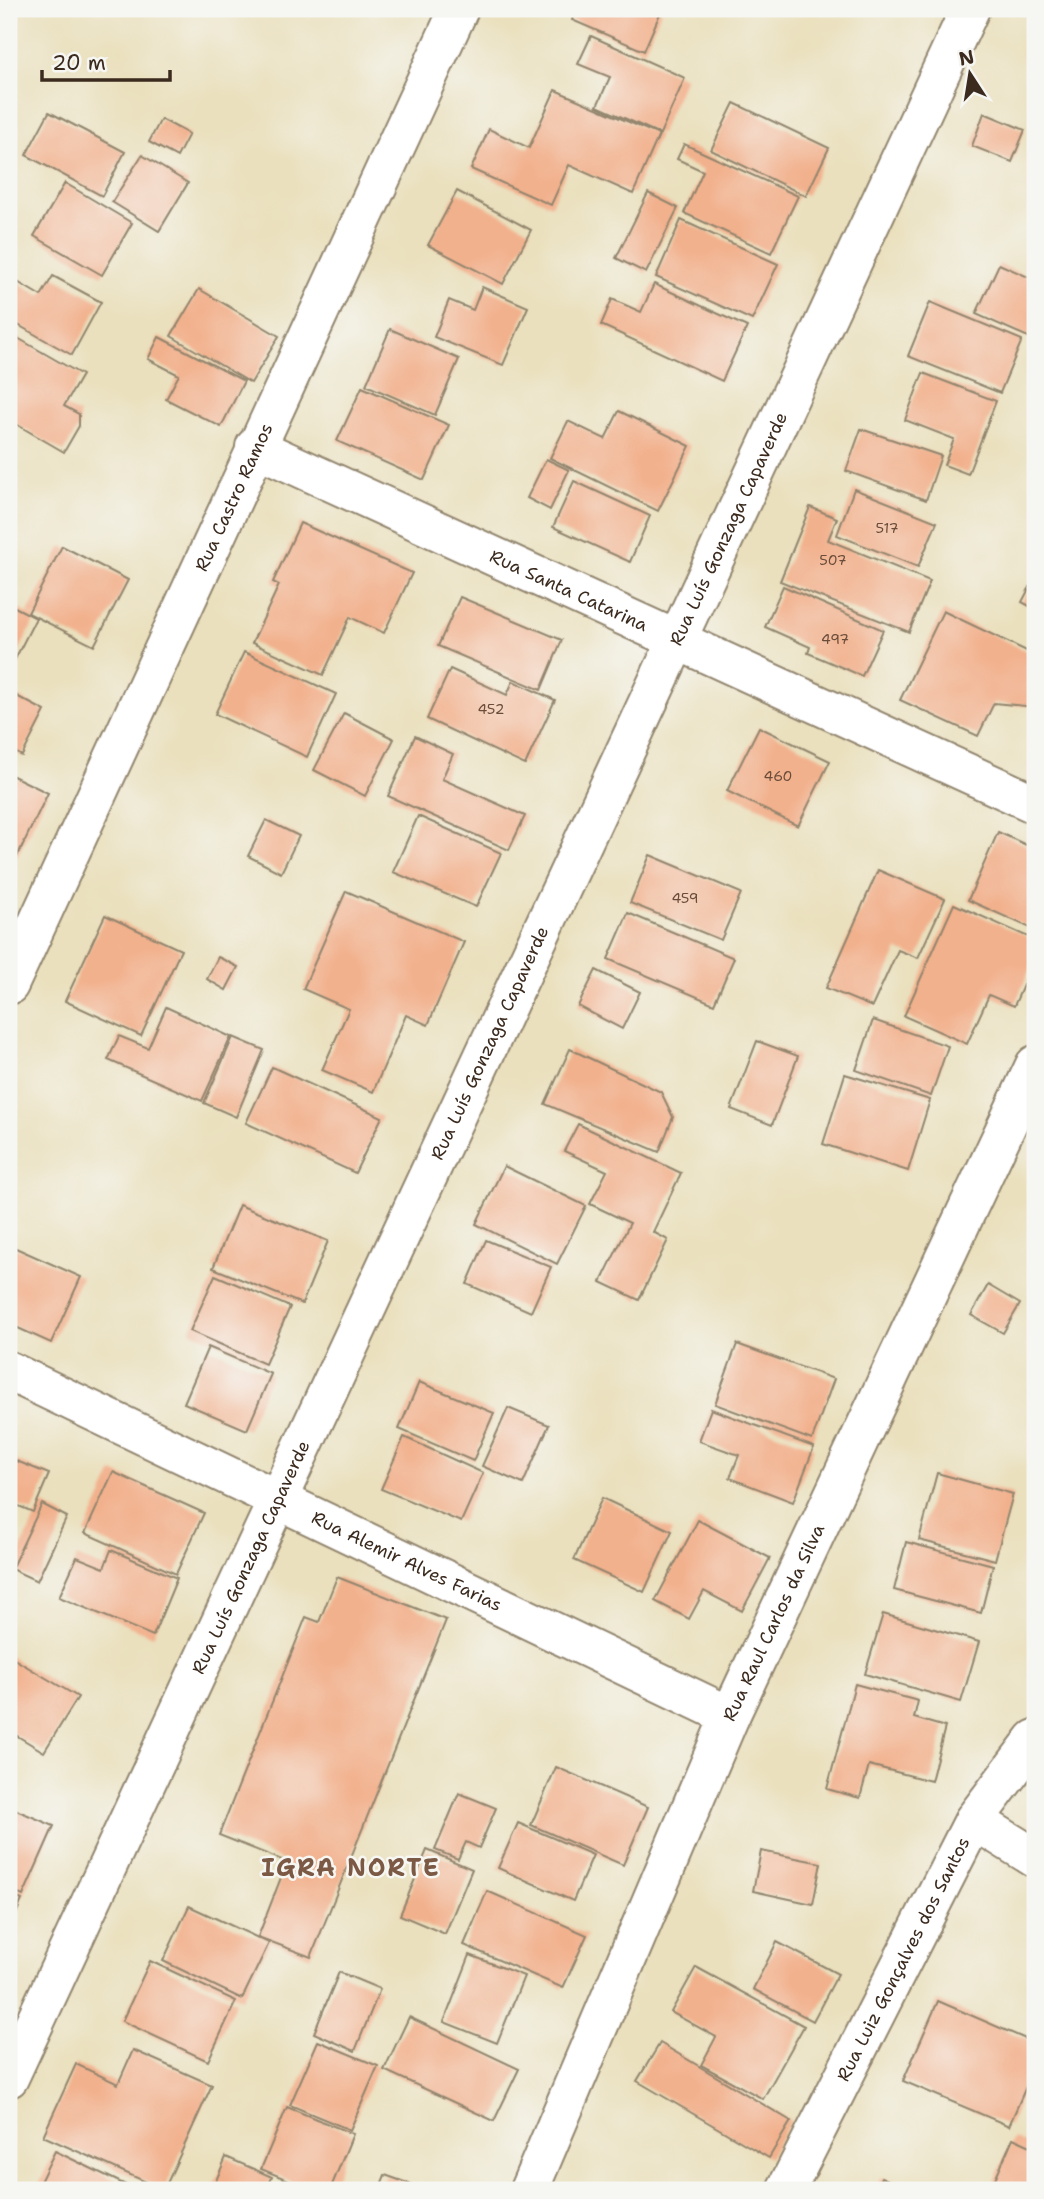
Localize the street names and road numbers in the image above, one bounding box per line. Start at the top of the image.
street label: Rua Luís Gonzaga Capaverde [664,408,793,650]
street label: Rua Castro Ramos [189,419,278,575]
street label: Rua Santa Catarina [486,544,652,637]
street label: Rua Luís Gonzaga Capaverde [425,923,554,1164]
street label: Rua Luís Gonzaga Capaverde [186,1437,315,1678]
street label: Rua Alemir Alves Farias [308,1506,506,1617]
street label: Rua Raul Carlos da Silva [717,1520,830,1725]
street label: Rua Luiz Gonçalves dos Santos [831,1833,975,2085]

